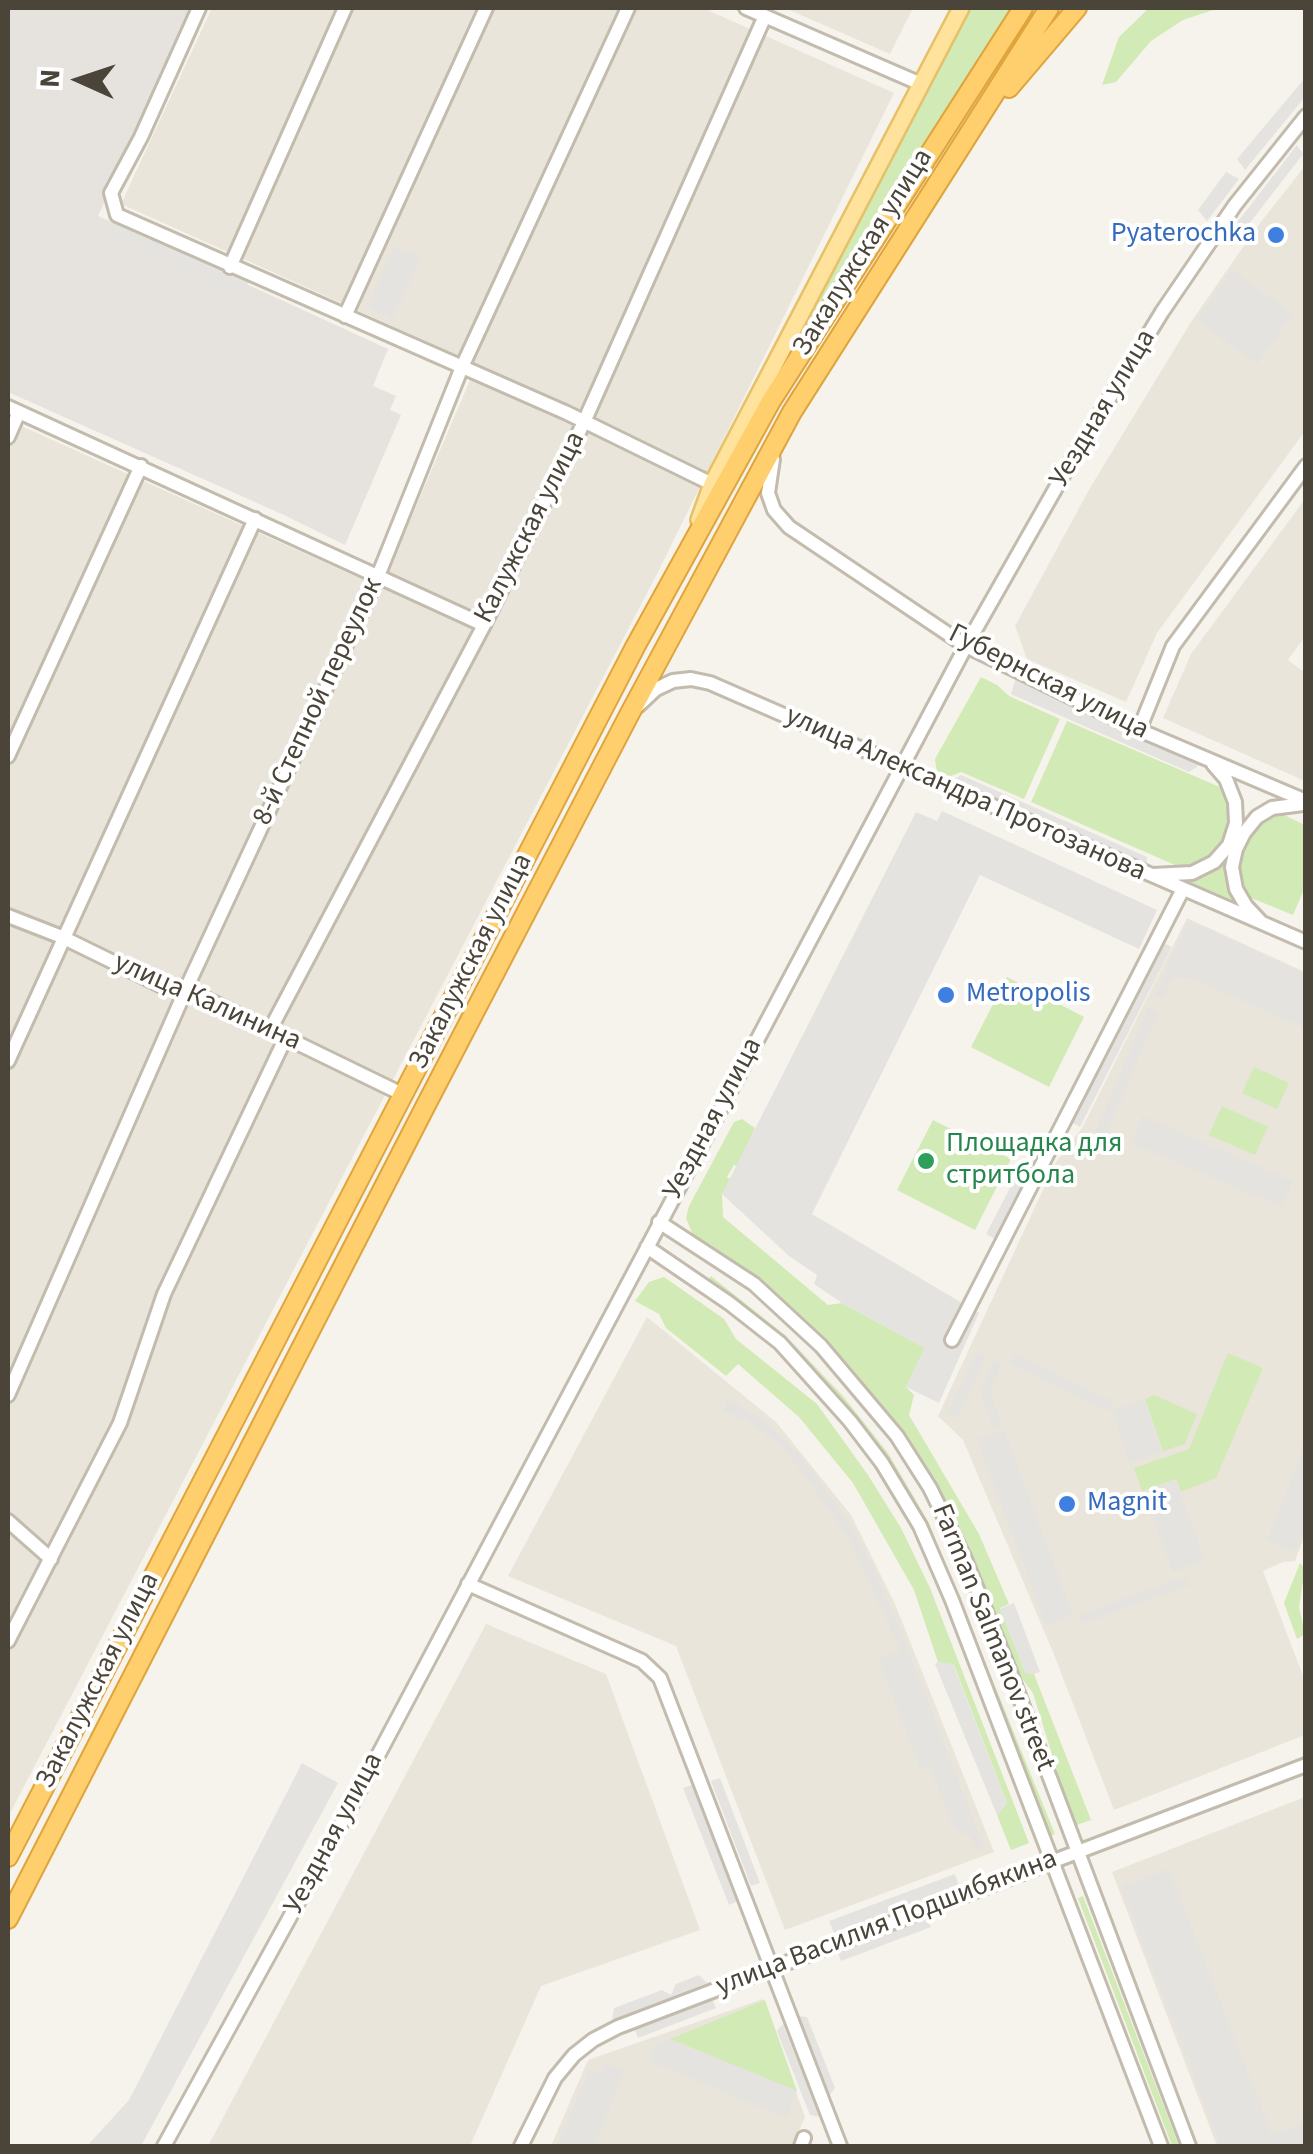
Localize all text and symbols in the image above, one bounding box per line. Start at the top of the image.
north arrow [30,30,130,130]
text: N [30,68,71,89]
street label: Закалужская улица [787,143,941,363]
place label: Pyaterochka [1111,218,1256,252]
marker: Pyaterochka [1265,224,1287,246]
street label: Уездная улица [1044,324,1164,494]
street label: Калужская улица [468,427,594,629]
street label: 8-й Степной переулок [247,573,391,831]
street label: Губернская улица [942,618,1154,748]
street label: улица Александра Протозанова [780,700,1150,890]
street label: Закалужская улица [403,849,541,1075]
street label: улица Калинина [108,947,306,1059]
place label: Metropolis [966,978,1091,1012]
marker: Metropolis [935,984,957,1006]
street label: Уездная улица [657,1032,771,1206]
place label: Площадка для стритбола [946,1128,1123,1194]
marker: Площадка для стритбола [915,1150,937,1172]
place label: Magnit [1087,1487,1167,1521]
marker: Magnit [1056,1493,1078,1515]
street label: Farman Salmanov street [923,1500,1061,1776]
street label: Закалужская улица [30,1568,168,1794]
street label: Уездная улица [278,1747,392,1921]
street label: улица Василия Подшибякина [712,1843,1062,2005]

